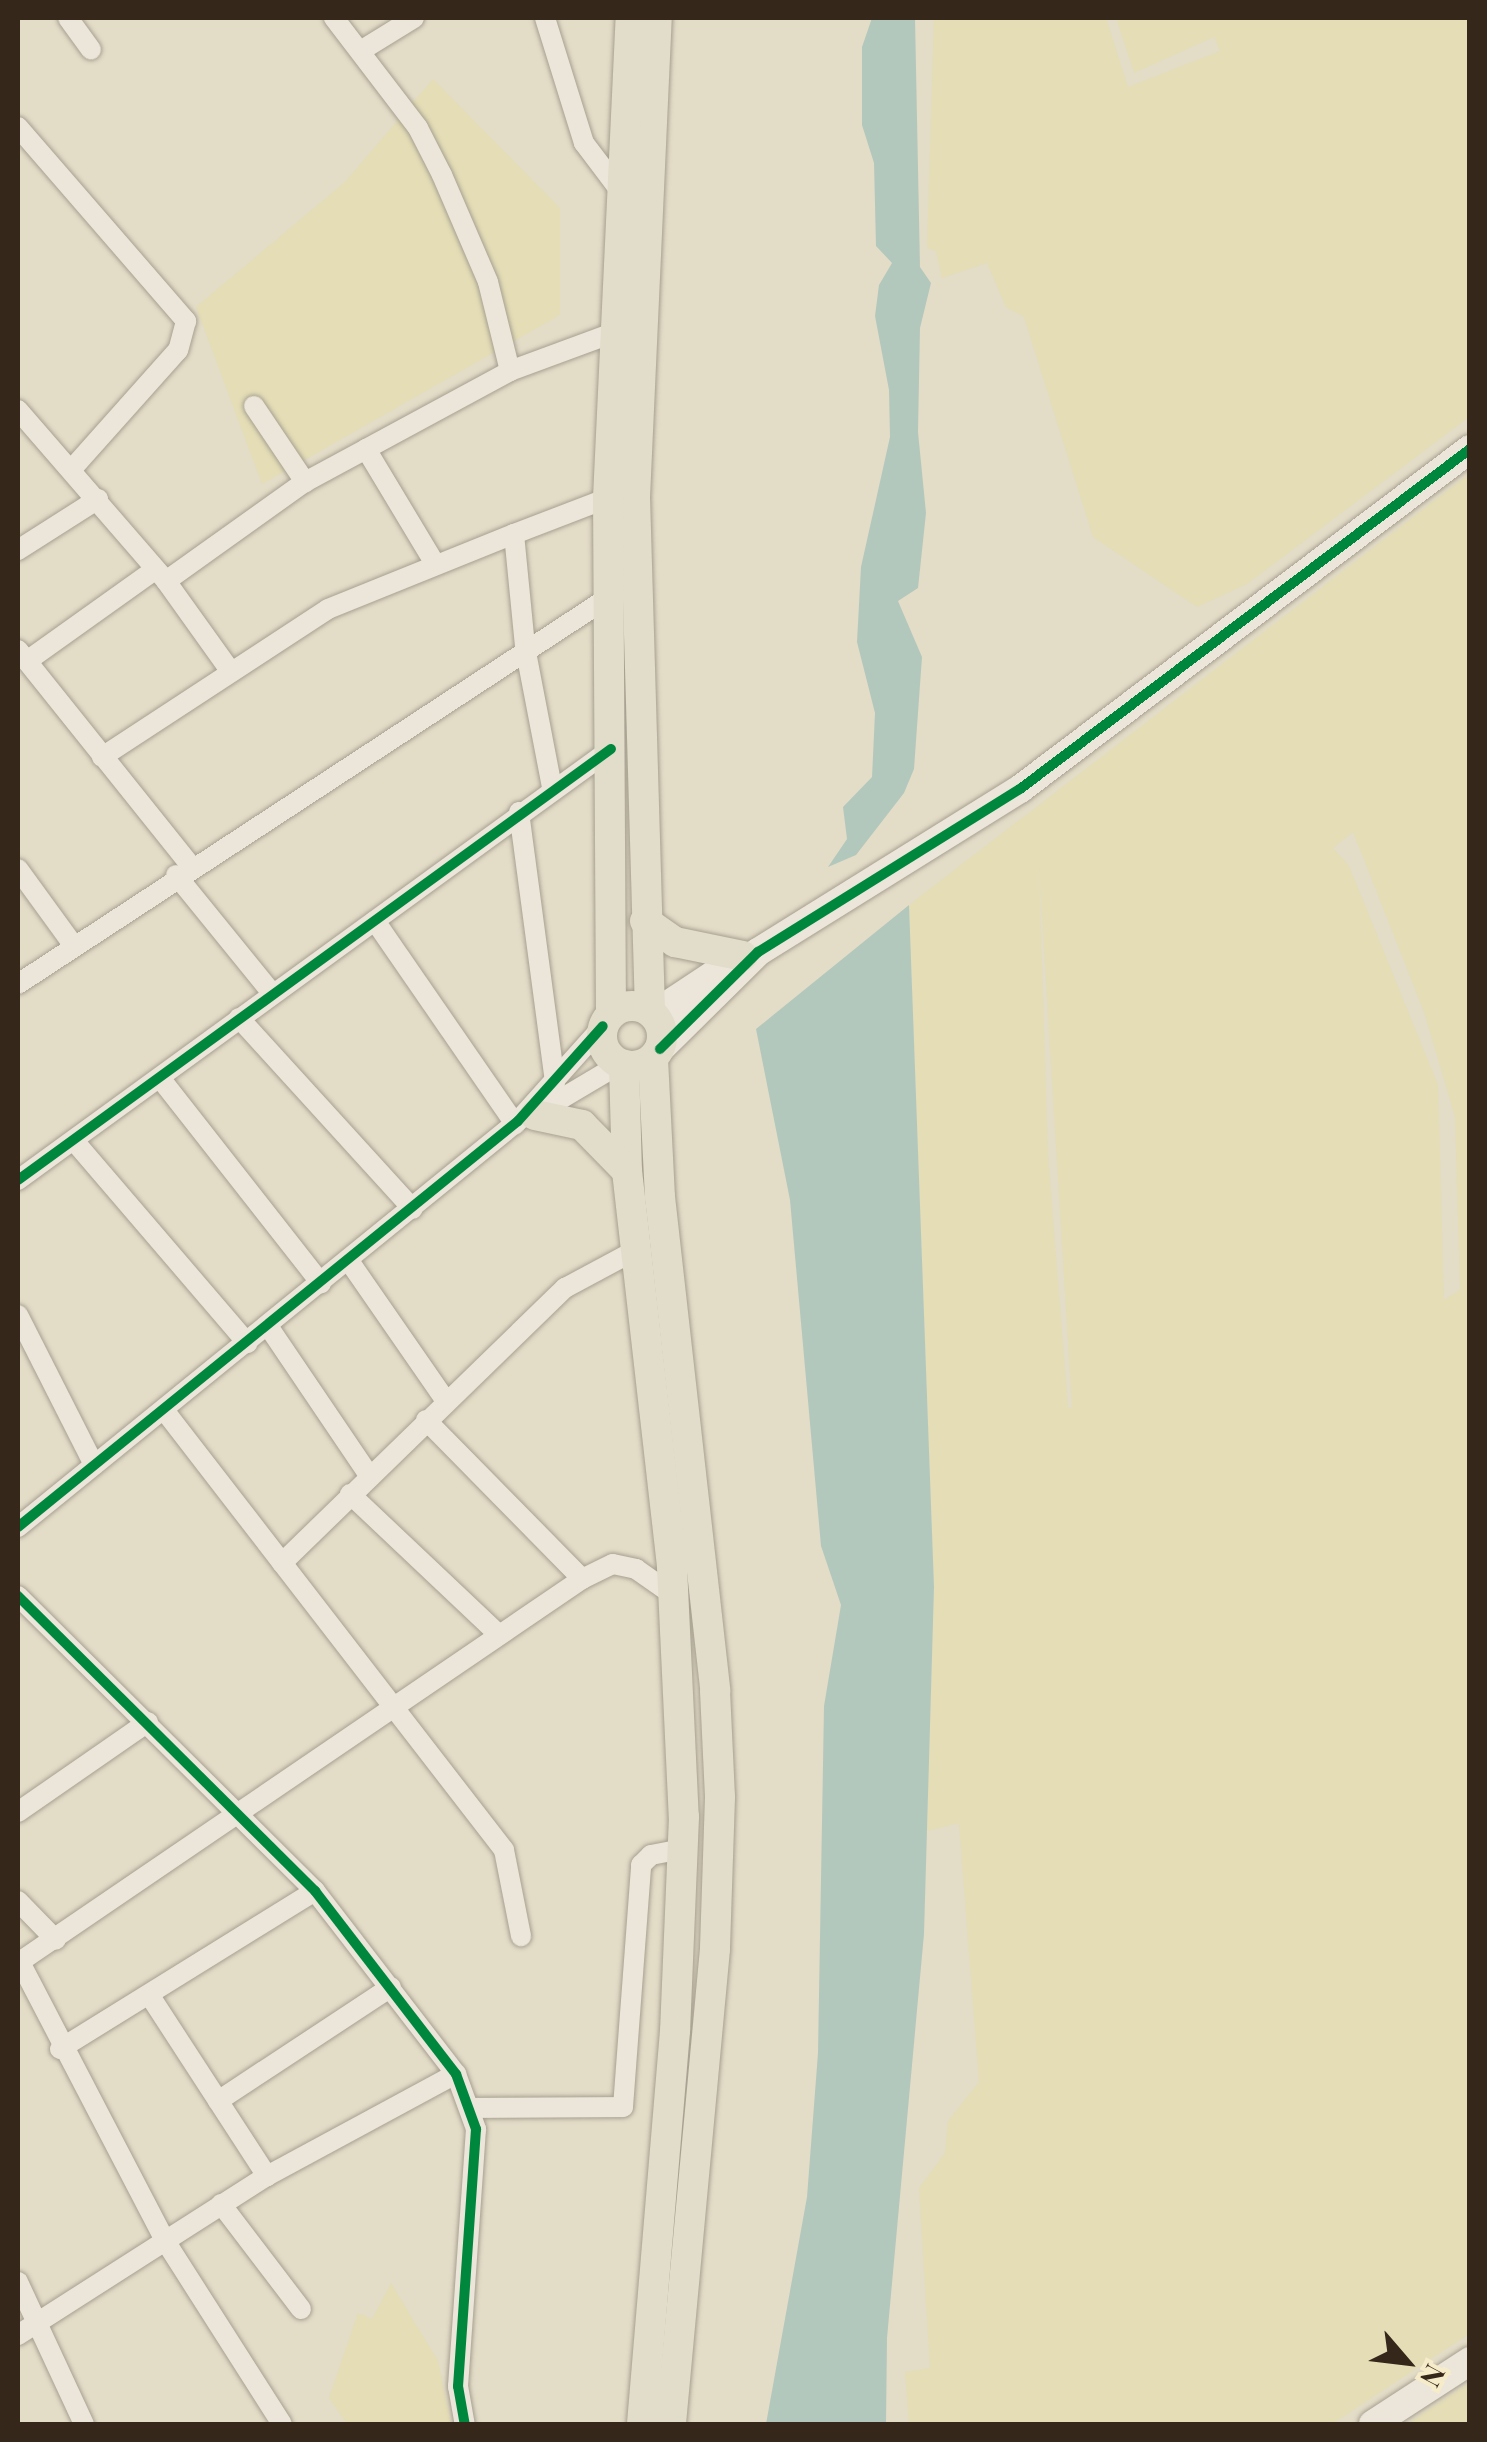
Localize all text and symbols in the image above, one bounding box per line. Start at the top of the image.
north arrow [1357,2312,1457,2412]
text: N [1413,2359,1455,2394]

